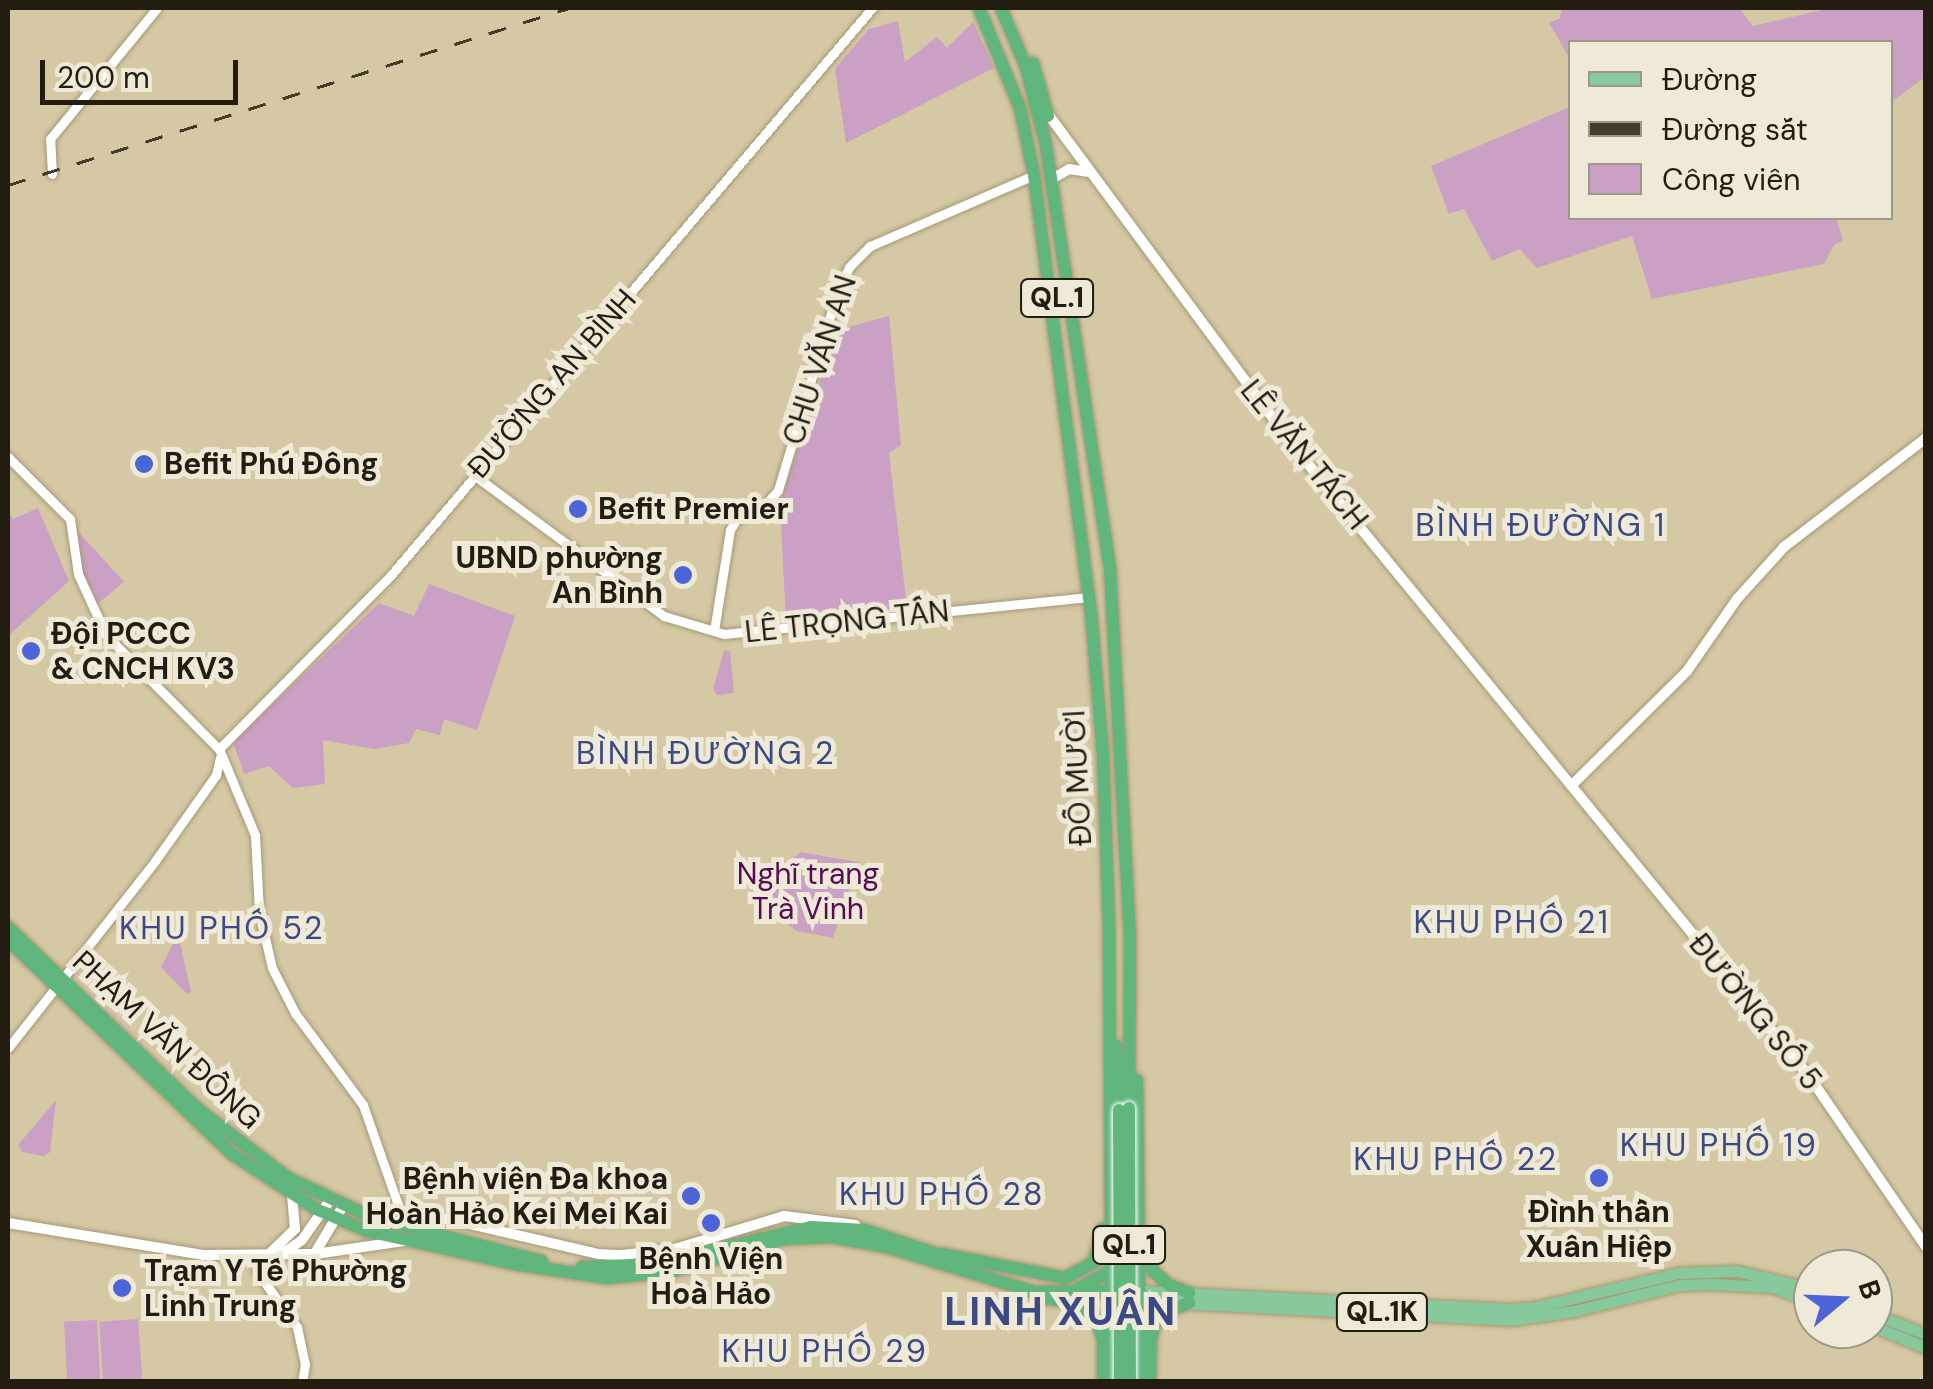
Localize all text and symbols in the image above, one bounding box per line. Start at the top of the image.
scale bar [45,40,242,102]
legend [1568,40,1893,220]
text: 200 m [57,58,150,97]
text: Đường [1662,60,1757,99]
text: Đường sắt [1662,110,1808,149]
text: Công viên [1662,160,1801,199]
street label: CHU VĂN AN [776,271,864,449]
road number: QL.1 [1020,275,1094,321]
street label: ĐƯỜNG AN BÌNH [460,282,644,486]
street label: LÊ VĂN TÁCH [1233,373,1375,537]
place label: Befit Phú Đông [164,446,378,482]
marker: Befit Phú Đông [133,453,155,475]
place label: Befit Premier [598,491,789,527]
marker: Befit Premier [567,498,589,520]
district label: BÌNH ĐƯỜNG 1 [1415,506,1667,544]
place label: UBND phường An Bình [456,540,663,610]
marker: UBND phường An Bình [672,564,694,586]
street label: LÊ TRỌNG TẤN [743,593,951,651]
place label: Đội PCCC & CNCH KV3 [51,616,235,686]
marker: Đội PCCC & CNCH KV3 [20,640,42,662]
street label: ĐỖ MƯỜI [1056,709,1100,847]
district label: BÌNH ĐƯỜNG 2 [576,734,836,772]
park label: Nghĩ trang Trà Vinh [737,856,879,926]
district label: KHU PHỐ 21 [1414,903,1610,941]
district label: KHU PHỐ 52 [119,909,325,947]
street label: ĐƯỜNG SỐ 5 [1681,926,1829,1098]
street label: PHẠM VĂN ĐỒNG [65,943,269,1137]
district label: KHU PHỐ 19 [1620,1126,1818,1164]
district label: KHU PHỐ 22 [1353,1140,1559,1178]
place label: Bệnh viện Đa khoa Hoàn Hảo Kei Mei Kai [366,1161,668,1232]
marker: Đình thần Xuân Hiệp [1588,1167,1610,1189]
district label: KHU PHỐ 28 [839,1175,1045,1213]
marker: Bệnh viện Đa khoa Hoàn Hảo Kei Mei Kai [678,1183,704,1209]
place label: Đình thần Xuân Hiệp [1526,1194,1672,1264]
marker: Bệnh Viện Hoà Hảo [698,1210,724,1236]
road number: QL.1 [1092,1222,1166,1268]
place label: Bệnh Viện Hoà Hảo [639,1241,783,1312]
north arrow [1793,1249,1893,1349]
place label: Trạm Y Tế Phường Linh Trung [144,1253,408,1324]
marker: Trạm Y Tế Phường Linh Trung [109,1275,135,1301]
text: B [1850,1275,1890,1304]
district label: LINH XUÂN [944,1287,1178,1335]
road number: QL.1K [1334,1289,1430,1335]
district label: KHU PHỐ 29 [722,1332,928,1370]

